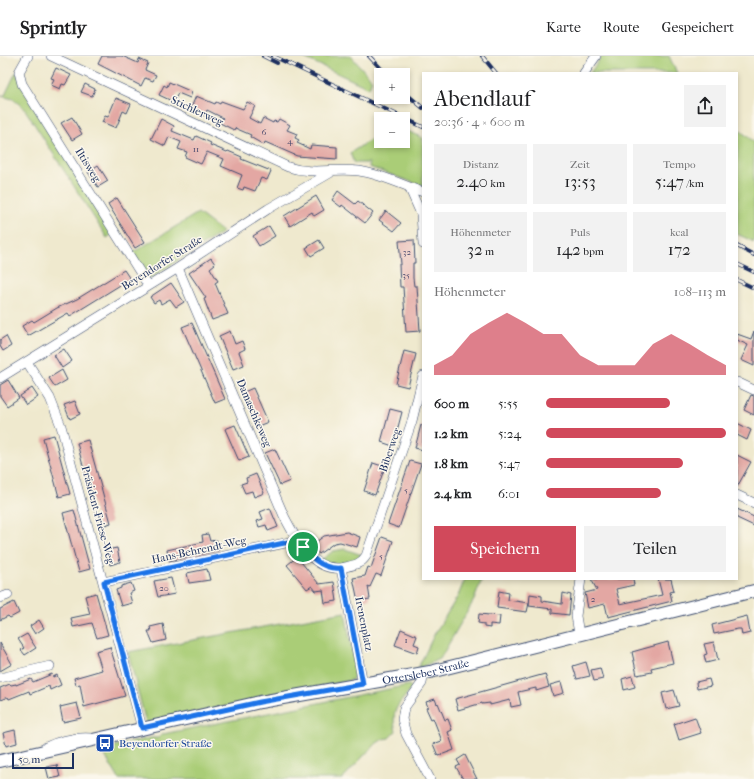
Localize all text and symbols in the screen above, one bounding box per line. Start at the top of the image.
text: Sprintly [20,17,86,39]
text: Karte [546,19,581,36]
text: Route [603,19,640,36]
text: Gespeichert [662,19,734,36]
map controls [374,68,410,148]
button: + [374,68,410,104]
button: share [684,85,726,127]
text: Abendlauf [434,86,531,112]
street label: Stichlerweg [169,93,225,129]
button: − [374,112,410,148]
text: 20:36 · 4 × 600 m [434,114,525,129]
house number: 6 [262,127,267,137]
house number: 4 [287,136,293,146]
house number: 11 [193,144,199,154]
street label: Iltisweg [72,146,104,185]
text: Distanz [463,158,499,171]
text: Zeit [570,158,590,171]
text: Tempo [663,158,696,171]
text: 2.40 [456,171,488,191]
text: 13:53 [564,171,596,191]
text: 5:47 [655,171,684,191]
text: km [488,177,505,190]
text: /km [684,177,704,190]
text: Höhenmeter [450,226,511,239]
text: Puls [570,226,590,239]
text: kcal [670,226,689,239]
street label: Beyendorfer Straße [119,233,205,293]
text: 32 [467,239,483,259]
text: 142 [556,239,581,259]
text: 172 [668,239,691,259]
text: m [483,245,494,258]
text: bpm [581,245,604,258]
house number: 32 [403,247,412,257]
house number: 35 [402,270,410,280]
text: Höhenmeter [434,284,506,299]
text: 108–113 m [674,284,726,299]
street label: Damaschkeweg [234,377,274,449]
text: 600 m [434,396,469,411]
text: 5:55 [498,396,518,411]
street label: Biberweg [376,426,404,474]
text: 1.2 km [434,426,468,441]
text: 5:24 [498,426,521,441]
text: 1.8 km [434,456,468,471]
text: 5:47 [498,456,520,471]
street label: Präsident-Friese-Weg [79,465,117,566]
house number: 5 [404,485,408,495]
text: 2.4 km [434,486,471,501]
text: 6:01 [498,486,520,501]
button: Speichern [434,526,576,572]
button: Teilen [584,526,726,572]
pin [286,530,320,564]
street label: Hans-Behrendt-Weg [151,534,248,566]
icon: arrive [292,536,314,558]
house number: 5 [379,551,383,561]
house number: 20 [159,583,169,593]
house number: 2 [591,594,596,604]
street label: Irenenplatz [352,596,376,653]
house number: 1 [404,635,408,645]
street label: Ottersleber Straße [381,656,471,687]
bus stop icon: Beyendorfer Straße [94,732,116,754]
place label: Beyendorfer Straße [119,737,212,750]
scale bar [12,751,74,770]
text: 50 m [18,753,40,766]

